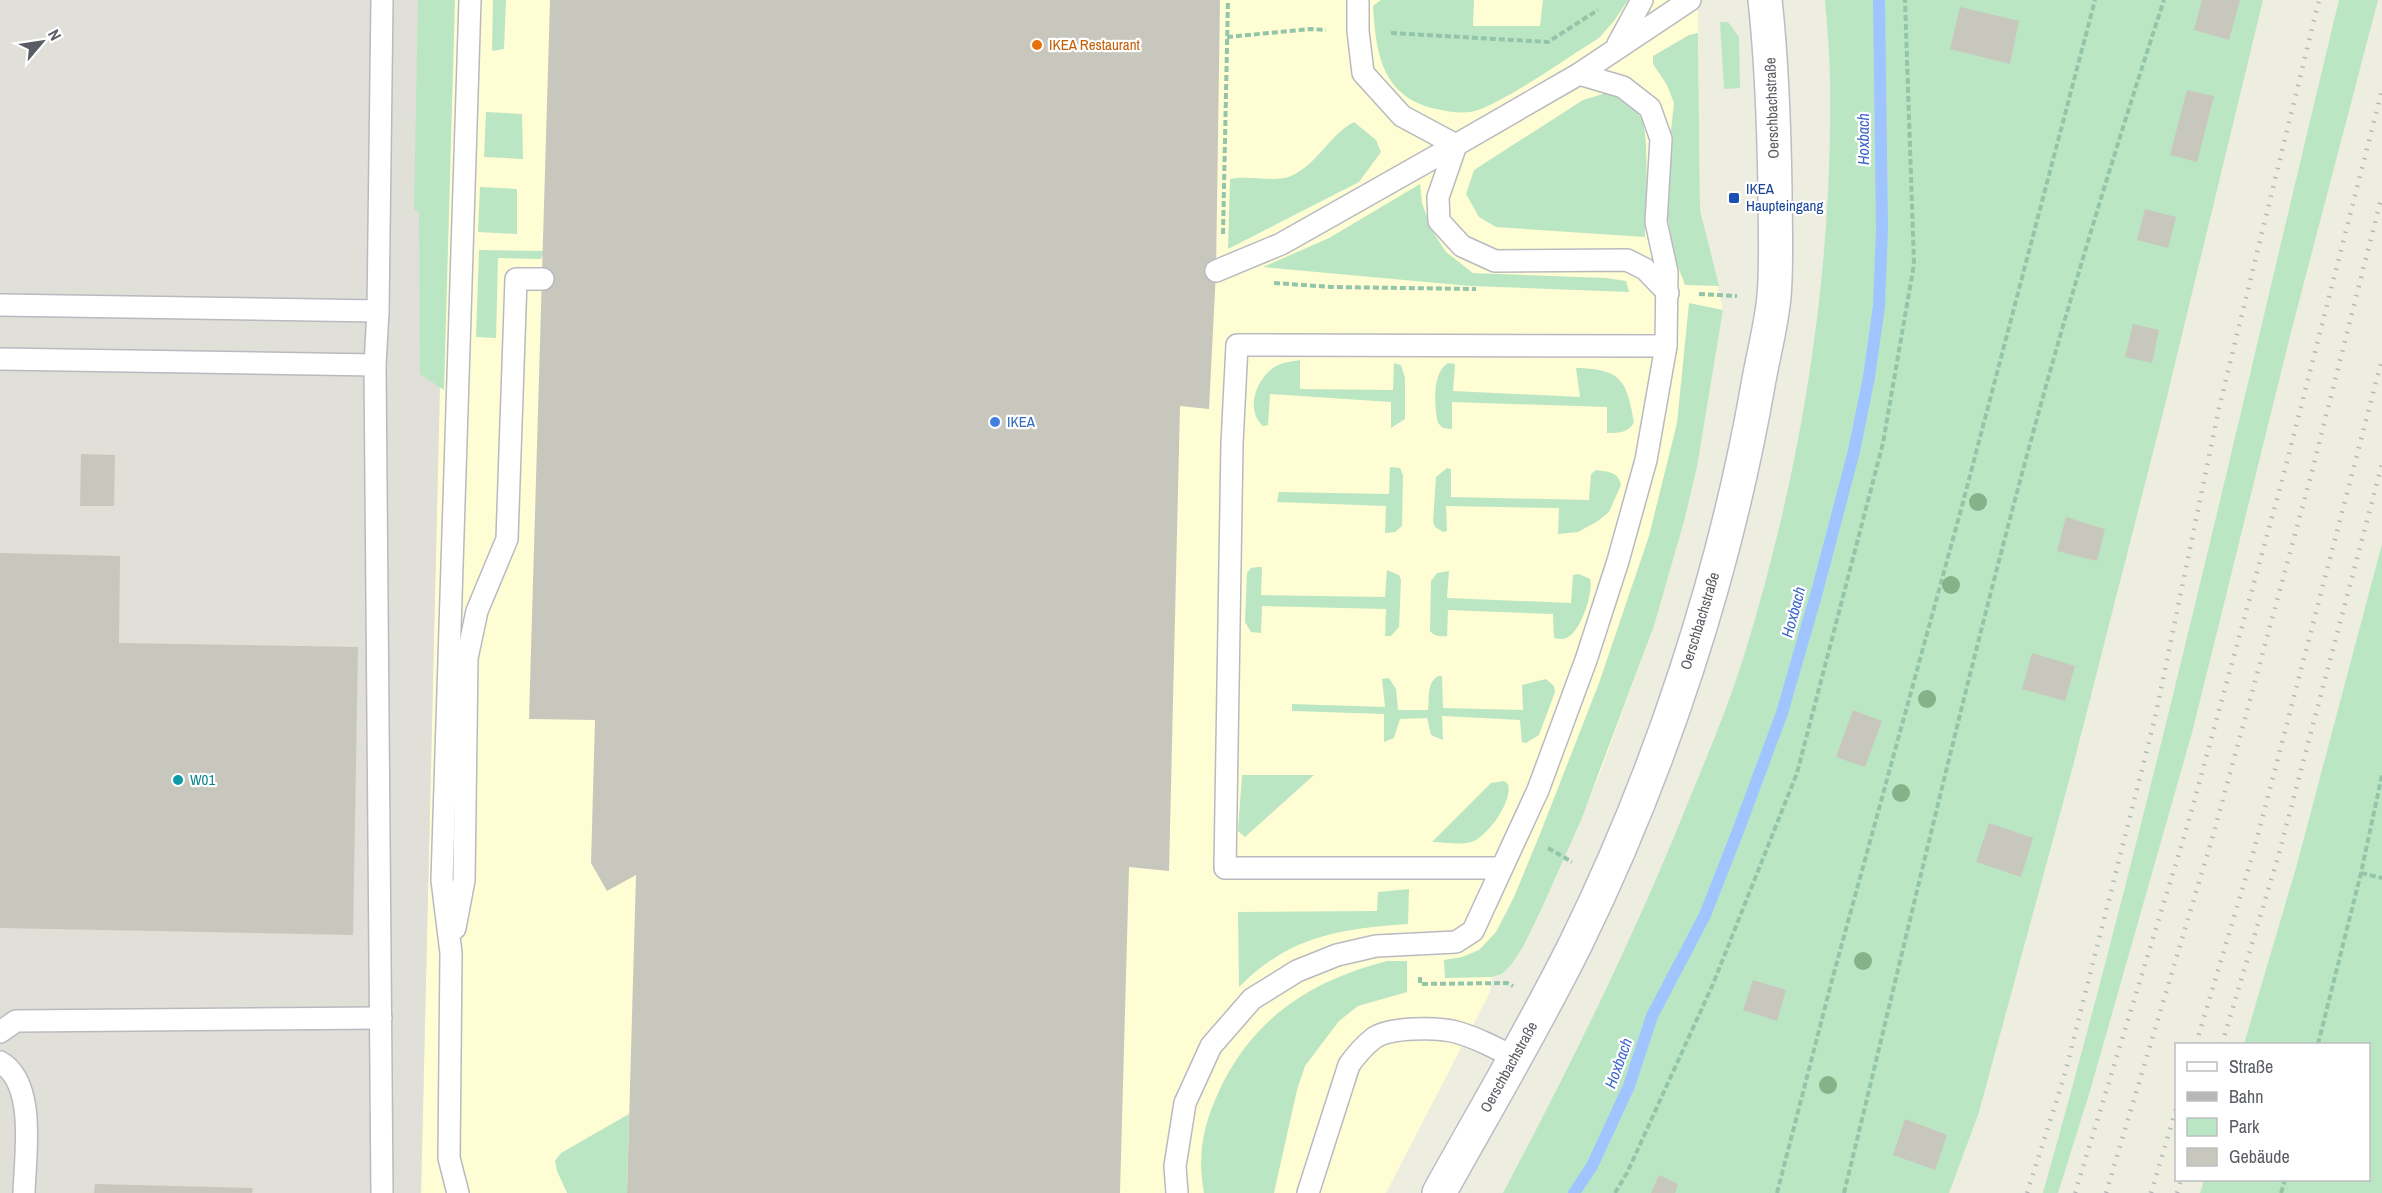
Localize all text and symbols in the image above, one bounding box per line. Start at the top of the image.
north arrow [12,12,72,72]
text: N [43,25,67,44]
place label: IKEA Restaurant [1049,34,1141,55]
marker: IKEA Restaurant [1030,38,1044,52]
street label: Oerschbachstraße [1759,57,1784,159]
water label: Hoxbach [1852,113,1874,165]
place label: IKEA Haupteingang [1746,178,1823,216]
marker: IKEA Haupteingang [1727,191,1741,205]
place label: IKEA [1007,411,1036,432]
marker: IKEA [988,415,1002,429]
street label: Oerschbachstraße [1675,569,1724,672]
water label: Hoxbach [1776,584,1810,640]
place label: W01 [190,769,215,790]
marker: W01 [171,773,185,787]
street label: Oerschbachstraße [1475,1017,1542,1116]
water label: Hoxbach [1599,1035,1637,1091]
legend [2175,1043,2370,1181]
text: Straße [2229,1054,2273,1079]
text: Bahn [2229,1084,2263,1109]
text: Park [2229,1114,2260,1139]
text: Gebäude [2229,1144,2290,1169]

